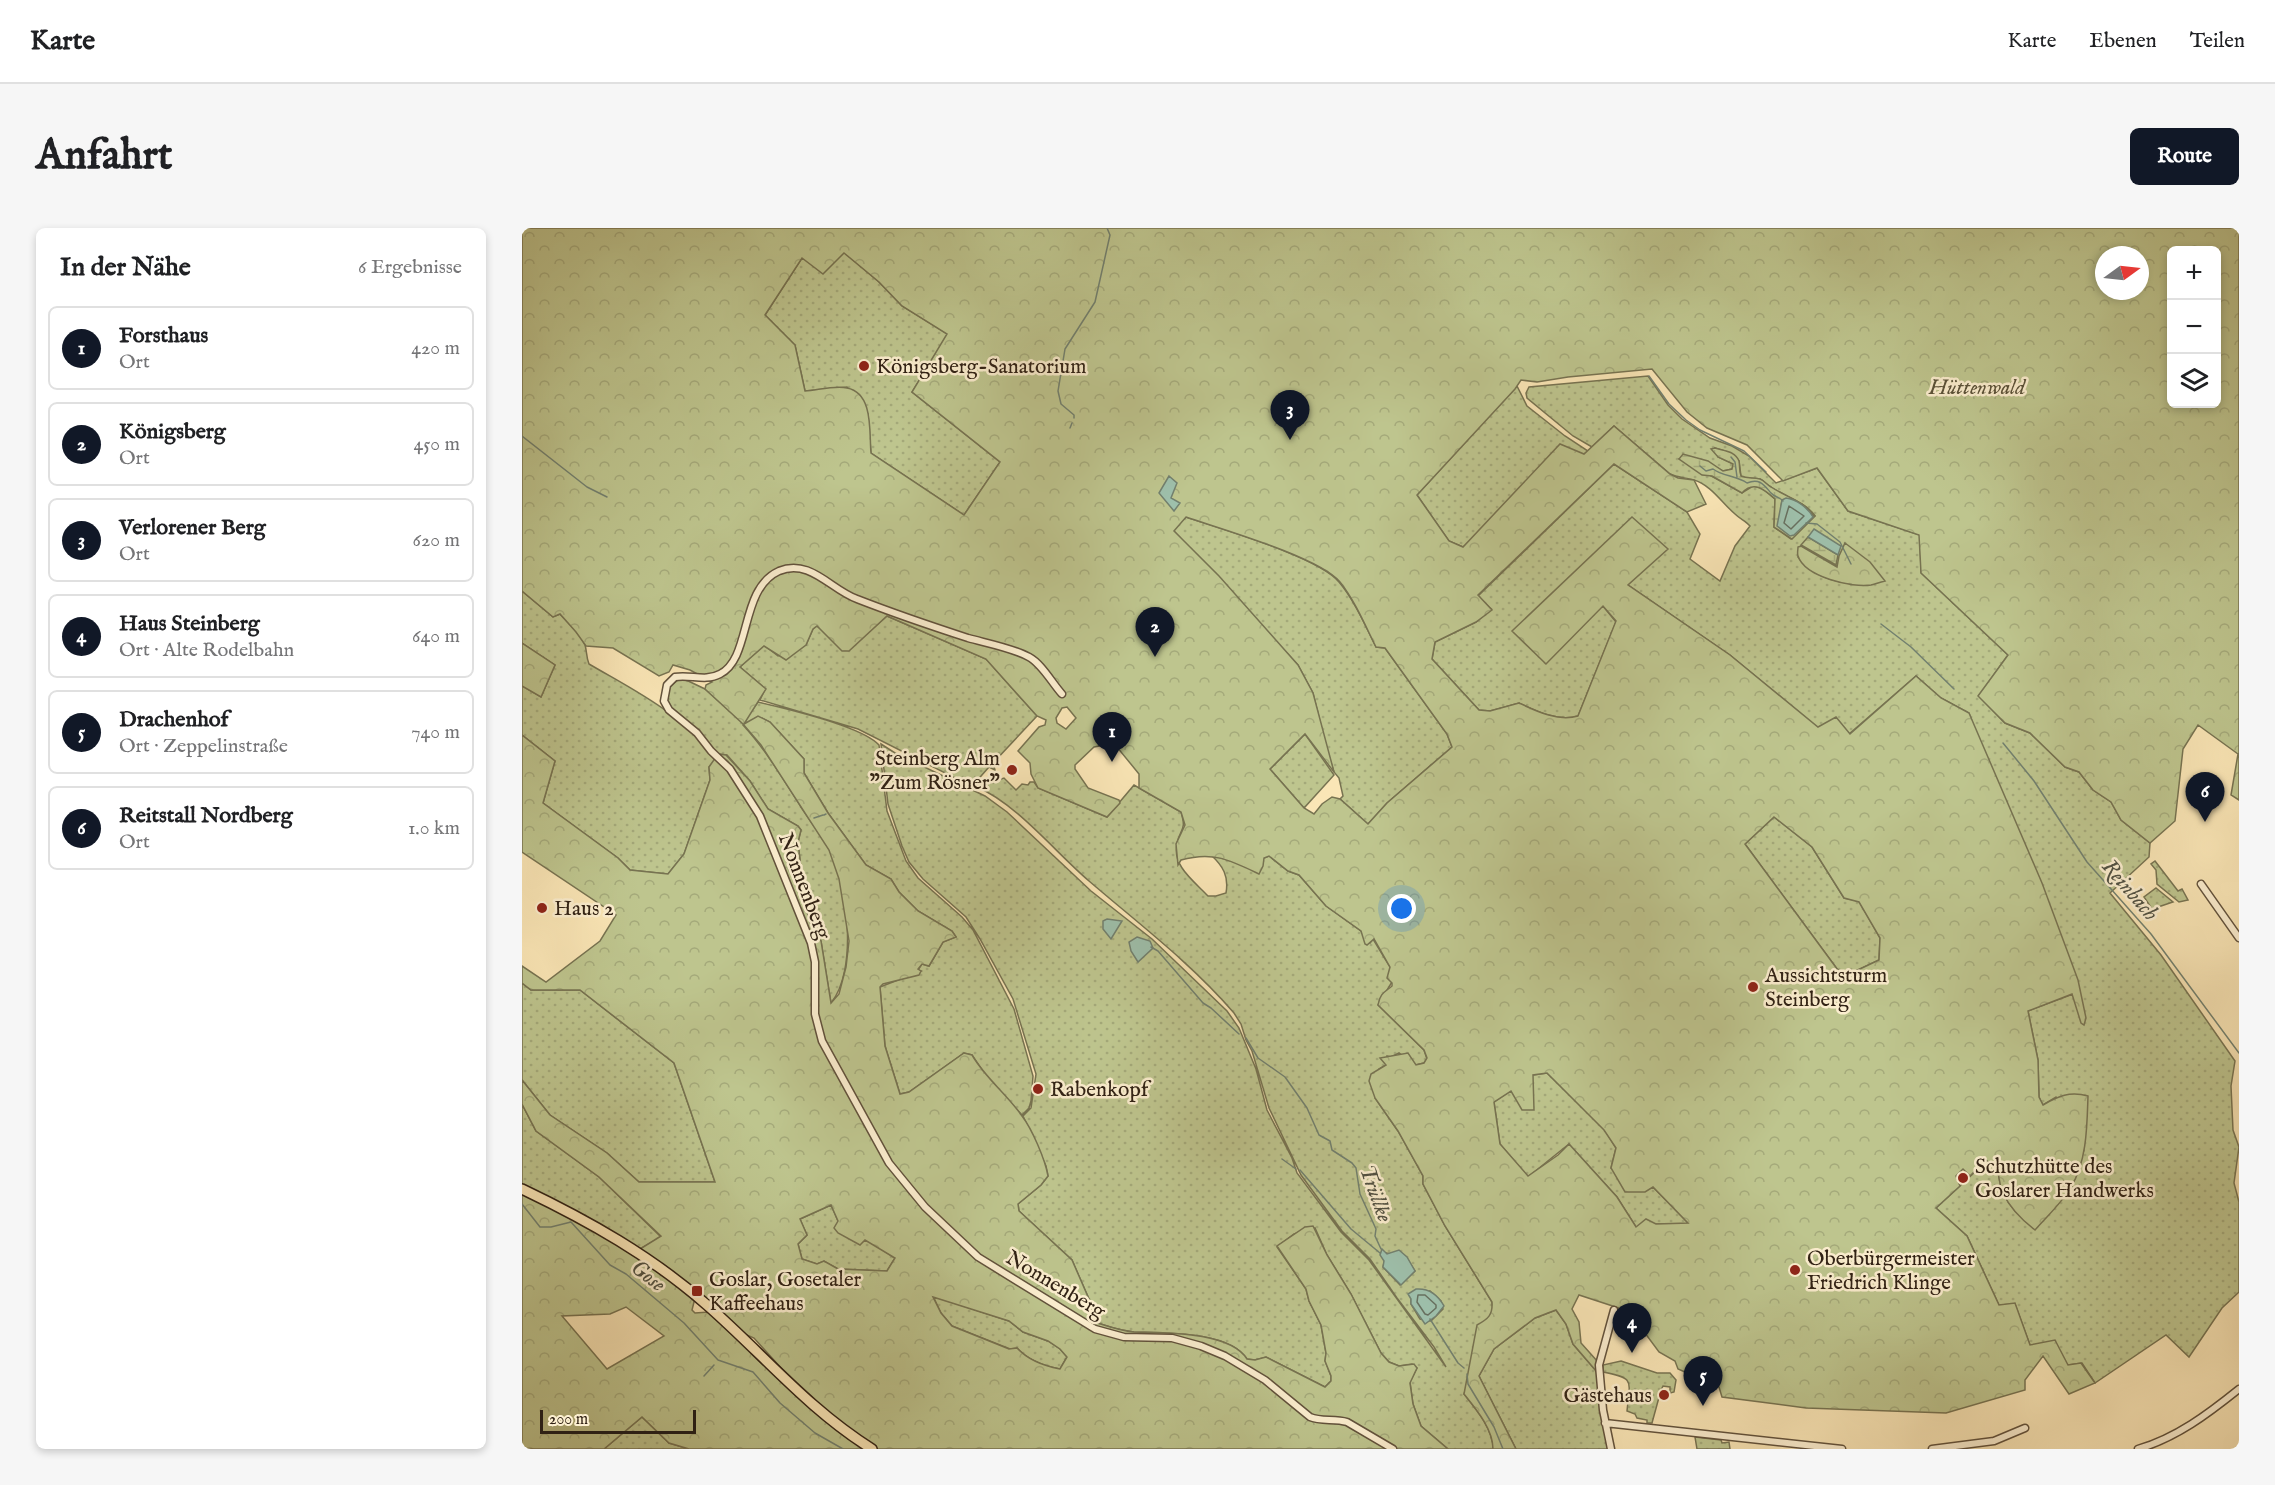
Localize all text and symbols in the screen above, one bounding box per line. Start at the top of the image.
text: Karte [30,24,95,59]
text: Karte [2008,28,2056,55]
text: Ebenen [2089,28,2157,55]
text: Teilen [2190,28,2245,55]
button: Route [2130,128,2239,185]
text: Anfahrt [36,130,172,183]
north arrow [2095,246,2149,300]
map controls [2167,246,2221,408]
button: + [2167,246,2221,300]
text: In der Nähe [60,251,191,284]
text: 6 Ergebnisse [358,255,462,280]
button: − [2167,300,2221,354]
text: Forsthaus [119,322,208,350]
text: 1 [78,336,85,361]
text: 420 m [411,336,460,361]
text: Ort [119,350,150,375]
place label: Königsberg-Sanatorium [876,354,1086,381]
button: layers [2167,354,2221,408]
marker: Königsberg-Sanatorium [857,359,871,373]
park label: Hüttenwald [1928,375,2027,402]
pin: 3 [1270,390,1310,440]
text: Königsberg [119,418,226,446]
text: 2 [77,432,86,457]
text: 450 m [413,432,460,457]
text: Ort [119,446,150,471]
text: Verlorener Berg [119,514,266,542]
text: 3 [78,528,85,553]
text: 620 m [413,528,460,553]
text: Ort [119,542,150,567]
pin: 2 [1136,608,1174,657]
text: Haus Steinberg [119,610,260,638]
text: 4 [77,624,86,649]
text: 640 m [412,624,460,649]
text: Ort · Alte Rodelbahn [119,638,294,663]
text: Drachenhof [119,706,229,734]
pin: 1 [1092,712,1132,762]
text: 5 [78,720,85,745]
text: 740 m [411,720,460,745]
text: Ort · Zeppelinstraße [119,734,288,759]
place label: Steinberg Alm "Zum Rösner" [869,746,1000,797]
marker: Steinberg Alm "Zum Rösner" [1005,763,1019,777]
pin: 6 [2186,772,2224,822]
text: Reitstall Nordberg [119,802,293,830]
text: 6 [77,816,86,841]
text: 1.0 km [408,816,460,841]
street label: Nonnenberg [771,829,836,944]
text: Ort [119,830,150,855]
water label: Reinbach [2095,854,2164,927]
your location [1387,894,1416,923]
place label: Haus 2 [554,896,614,923]
marker: Haus 2 [535,901,549,915]
place label: Aussichtsturm Steinberg [1764,963,1887,1014]
marker: Aussichtsturm Steinberg [1746,980,1760,994]
place label: Rabenkopf [1050,1077,1152,1104]
marker: Rabenkopf [1031,1082,1045,1096]
place label: Schutzhütte des Goslarer Handwerks [1975,1154,2154,1205]
water label: Trüllke [1352,1161,1399,1227]
marker: Schutzhütte des Goslarer Handwerks [1956,1171,1970,1185]
street label: Nonnenberg [1000,1245,1111,1326]
place label: Oberbürgermeister Friedrich Klinge [1807,1246,1975,1297]
water label: Gose [625,1254,671,1299]
marker: Oberbürgermeister Friedrich Klinge [1788,1263,1802,1277]
place label: Goslar, Gosetaler Kaffeehaus [709,1267,862,1318]
marker: Goslar, Gosetaler Kaffeehaus [690,1284,704,1298]
pin: 4 [1612,1304,1652,1353]
pin: 5 [1684,1356,1722,1406]
place label: Gästehaus [1563,1383,1652,1410]
marker: Gästehaus [1657,1388,1671,1402]
scale bar [540,1407,696,1434]
text: 200 m [549,1410,588,1430]

